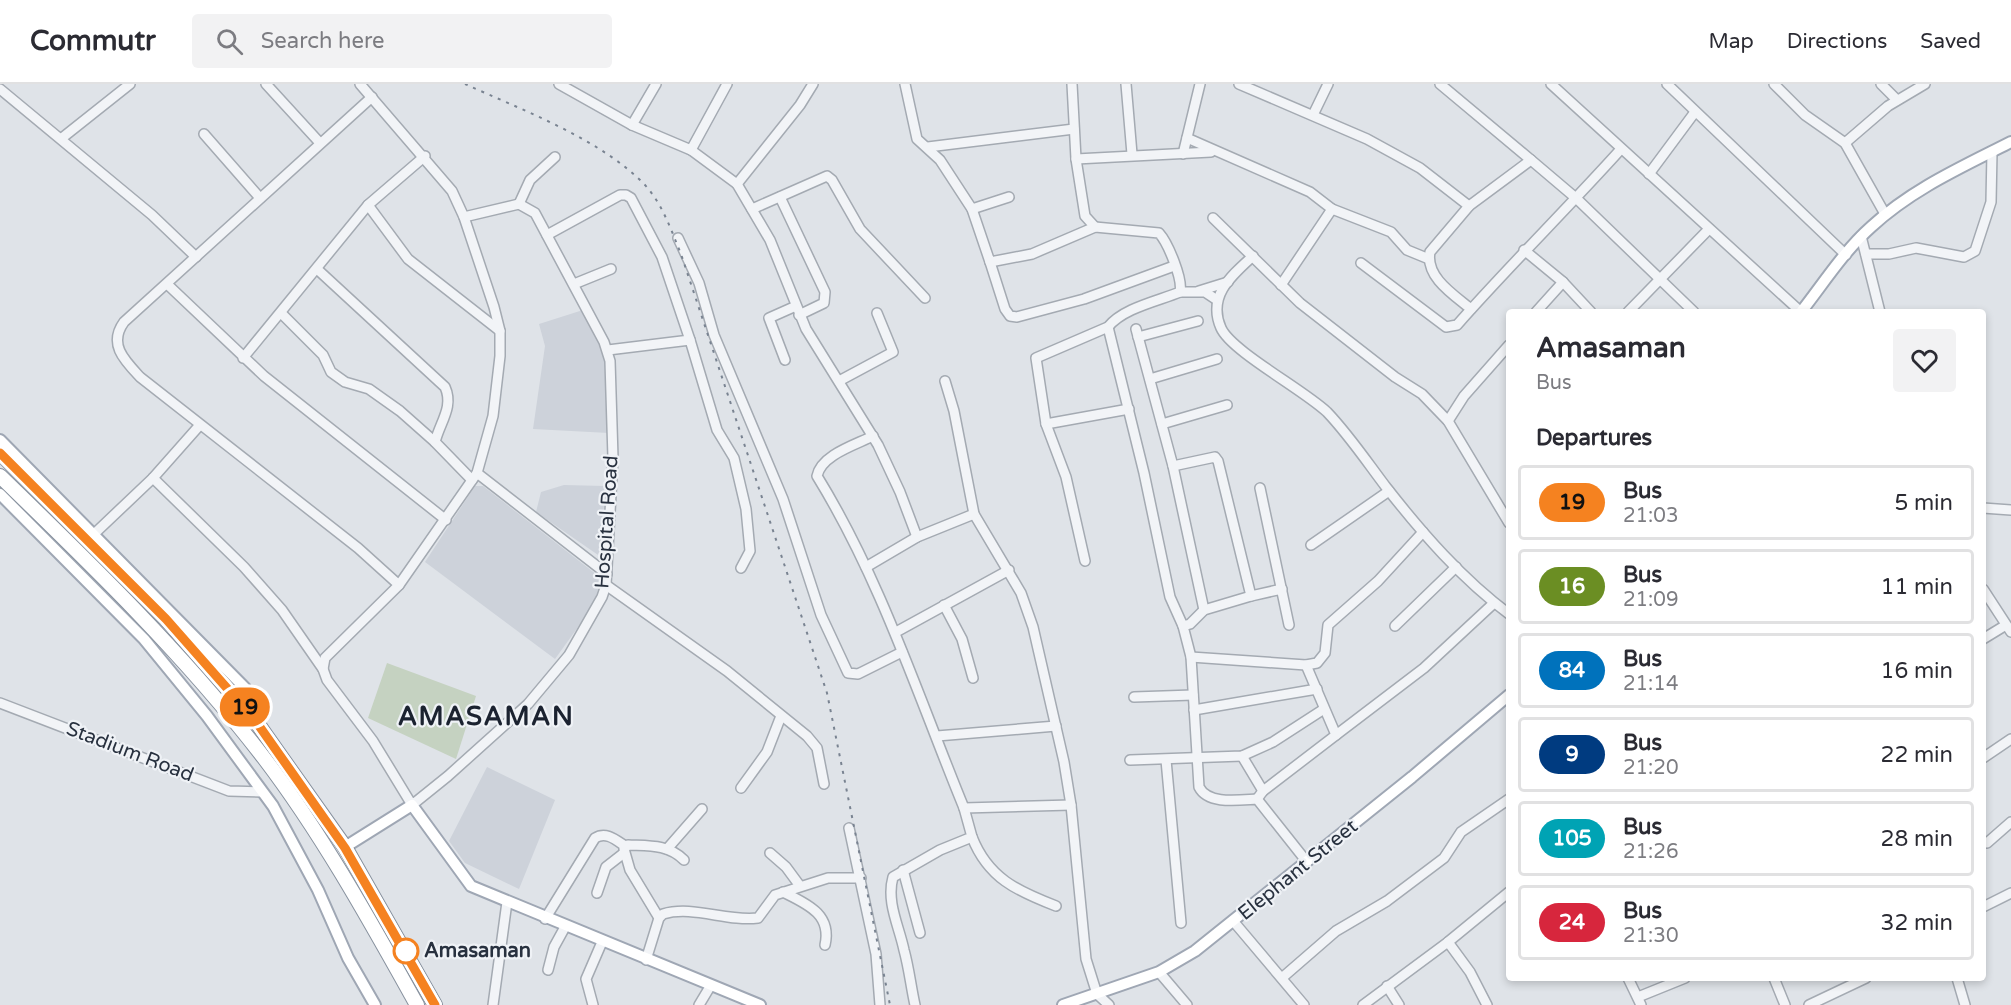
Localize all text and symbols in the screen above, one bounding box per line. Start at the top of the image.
search box [192,14,612,68]
text: Commutr [30,24,156,58]
icon: search [213,25,246,58]
text: Search here [261,28,385,54]
text: Map [1708,29,1754,54]
text: Directions [1787,29,1887,54]
text: Saved [1920,29,1981,54]
button: heart [1893,329,1956,392]
text: Amasaman [1536,331,1686,365]
text: Bus [1536,371,1572,395]
text: Departures [1536,425,1652,451]
street label: Hospital Road [590,455,624,589]
text: Bus [1623,478,1662,504]
text: 19 [1559,490,1585,515]
text: 5 min [1894,490,1953,516]
text: 21:03 [1623,504,1678,528]
text: Bus [1623,562,1662,588]
text: 16 [1559,574,1585,599]
text: 11 min [1881,574,1953,600]
text: 21:09 [1623,588,1678,612]
text: Bus [1623,646,1662,672]
text: 84 [1559,658,1585,683]
text: 16 min [1881,658,1953,684]
text: 21:14 [1623,672,1678,696]
line badge: 19 [218,688,272,726]
text: 19 [232,695,258,720]
district label: AMASAMAN [398,701,574,732]
street label: Stadium Road [63,717,197,787]
text: Bus [1623,730,1662,756]
text: 9 [1565,742,1579,767]
text: 22 min [1881,742,1953,768]
text: 21:20 [1623,756,1678,780]
street label: Elephant Street [1233,814,1363,926]
text: Bus [1623,814,1662,840]
text: 105 [1552,826,1592,851]
text: 28 min [1881,826,1953,852]
text: 21:26 [1623,840,1678,864]
text: Bus [1623,898,1662,924]
text: 24 [1559,910,1585,935]
text: 32 min [1881,910,1953,936]
text: 21:30 [1623,924,1678,948]
marker: Amasaman [393,938,419,964]
place label: Amasaman [424,939,531,963]

